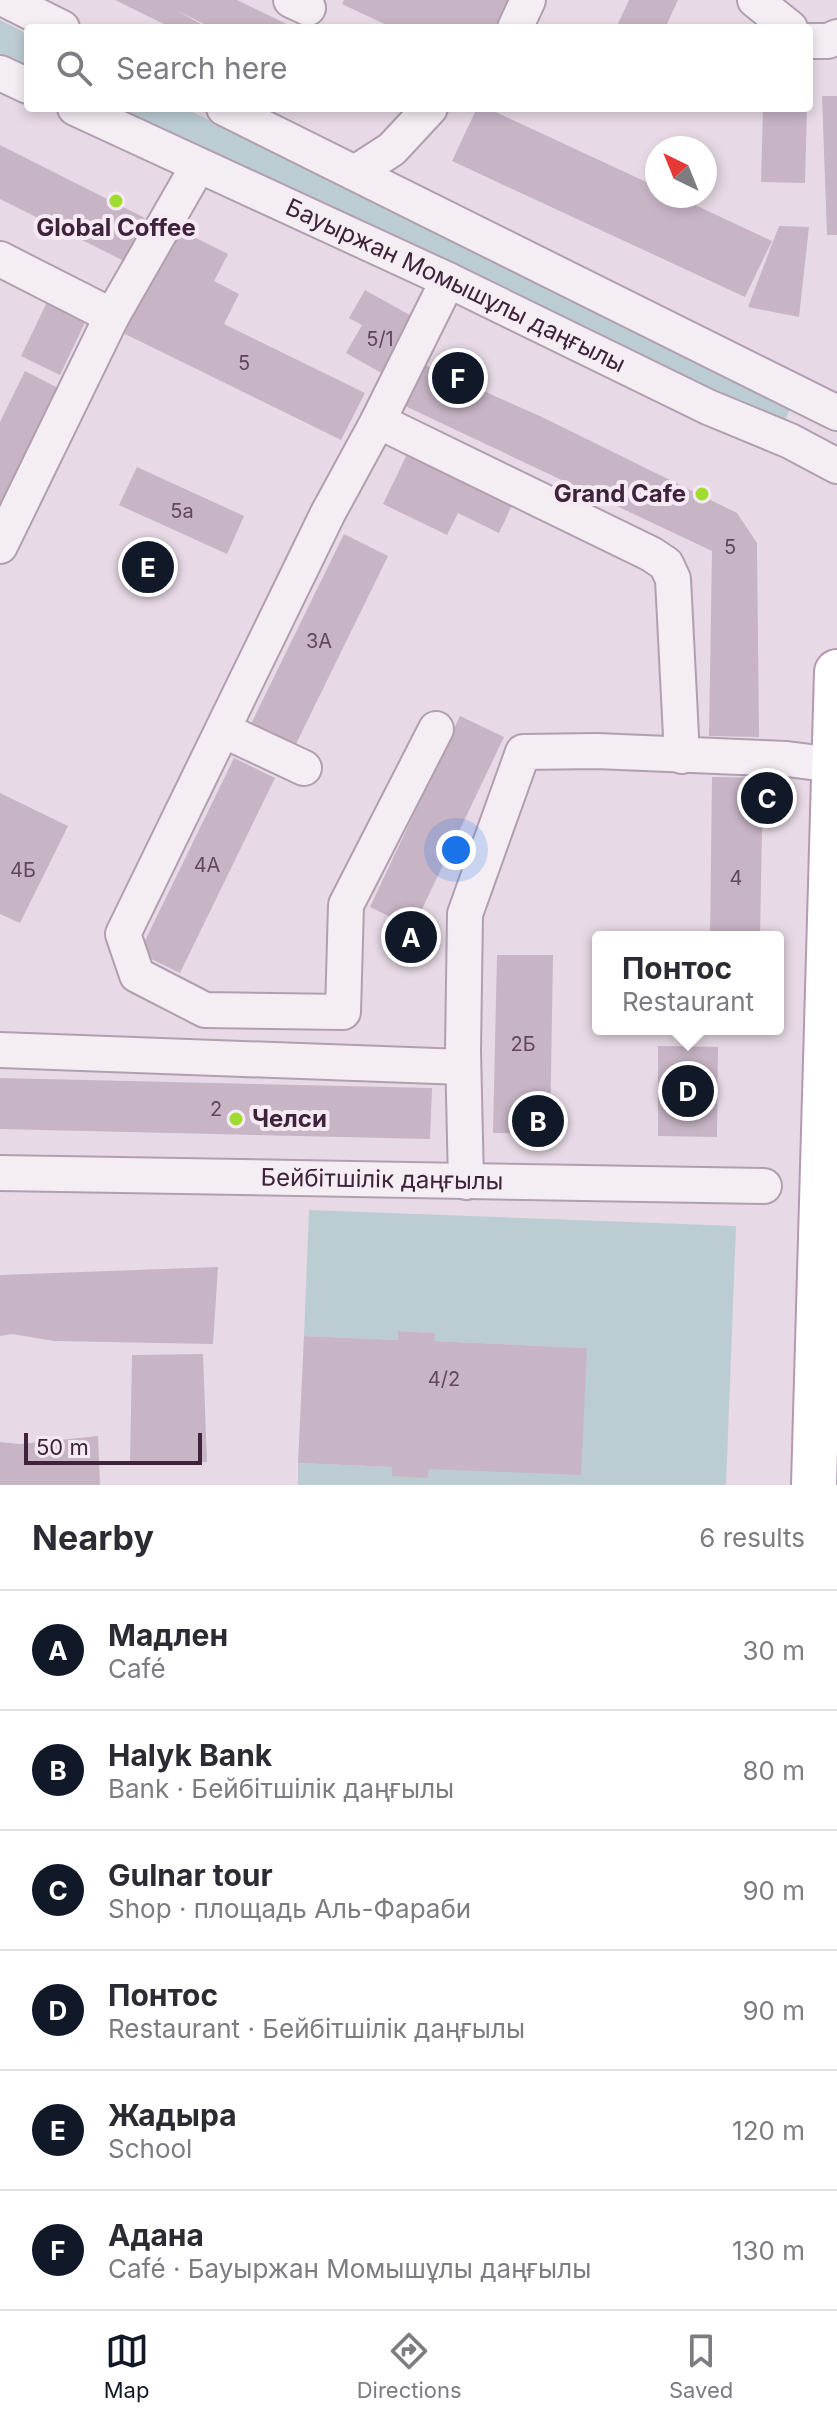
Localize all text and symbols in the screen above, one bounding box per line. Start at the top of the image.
search box [24,24,813,112]
icon: search [52,46,96,90]
text: Search here [116,50,288,86]
north arrow [645,136,717,208]
marker: Global Coffee [107,192,125,210]
street label: Бауыржан Момышұлы даңғылы [281,192,630,378]
place label: Global Coffee [36,213,196,242]
house number: 5/1 [366,327,394,351]
pin: F [432,348,484,408]
house number: 5 [238,351,250,375]
place label: Grand Cafe [554,479,686,508]
marker: Grand Cafe [693,485,711,503]
house number: 5а [170,499,194,523]
house number: 5 [724,535,736,559]
pin: E [122,537,174,597]
house number: 3А [306,629,332,653]
pin: C [741,768,793,828]
your location [436,830,476,870]
house number: 4А [194,853,221,877]
house number: 4Б [10,858,36,882]
house number: 4 [730,866,742,890]
pin: A [385,907,437,967]
popup [592,931,784,1035]
text: Понтос [622,950,732,986]
text: Restaurant [622,986,754,1017]
house number: 2Б [510,1032,536,1056]
pin: D [662,1061,714,1121]
pin: B [512,1091,564,1151]
house number: 2 [210,1097,222,1121]
place label: Челси [252,1104,327,1133]
marker: Челси [227,1110,245,1128]
street label: Бейбітшілік даңғылы [260,1162,504,1196]
house number: 4/2 [428,1367,460,1391]
scale bar [24,1429,202,1465]
text: 50 m [36,1434,89,1460]
text: Nearby [32,1517,154,1558]
text: 6 results [699,1522,805,1553]
text: Мадлен [108,1617,228,1653]
text: A [48,1635,68,1666]
text: 30 m [742,1635,805,1666]
text: Café [108,1653,166,1684]
text: Halyk Bank [108,1737,272,1773]
text: B [49,1755,67,1786]
text: 80 m [742,1755,805,1786]
text: Bank · Бейбітшілік даңғылы [108,1773,454,1804]
text: Gulnar tour [108,1857,273,1893]
text: C [48,1875,68,1906]
text: 90 m [742,1875,805,1906]
text: Shop · площадь Аль-Фараби [108,1893,471,1924]
text: Понтос [108,1977,218,2013]
text: D [49,1995,67,2026]
text: 90 m [742,1995,805,2026]
text: Restaurant · Бейбітшілік даңғылы [108,2013,525,2044]
text: Жадыра [108,2097,237,2133]
text: E [50,2115,66,2146]
text: 120 m [732,2115,805,2146]
text: School [108,2133,192,2164]
text: Адана [108,2217,204,2253]
text: F [50,2235,66,2266]
text: 130 m [732,2235,805,2266]
text: Café · Бауыржан Момышұлы даңғылы [108,2253,591,2284]
tab: Map [104,2329,149,2403]
tab: Directions [357,2329,462,2403]
tab: Saved [669,2329,733,2403]

